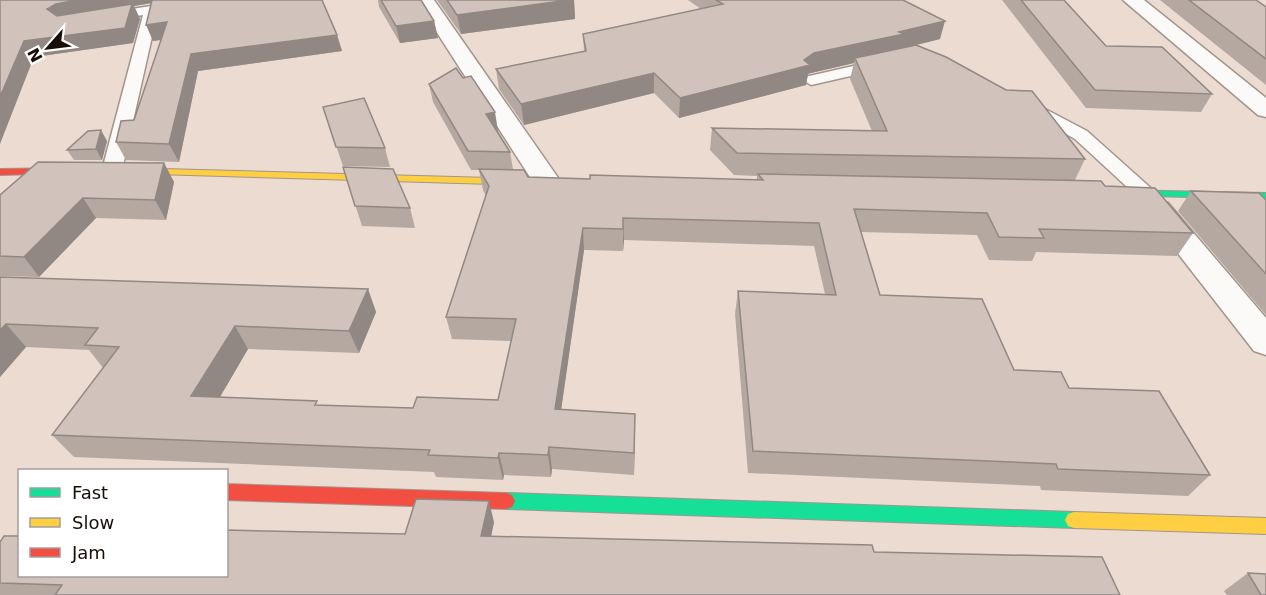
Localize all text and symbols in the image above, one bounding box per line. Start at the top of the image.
north arrow [18,18,78,78]
text: N [24,44,47,65]
legend [18,469,228,577]
text: Fast [72,482,108,503]
text: Slow [72,512,114,533]
text: Jam [71,542,106,563]

